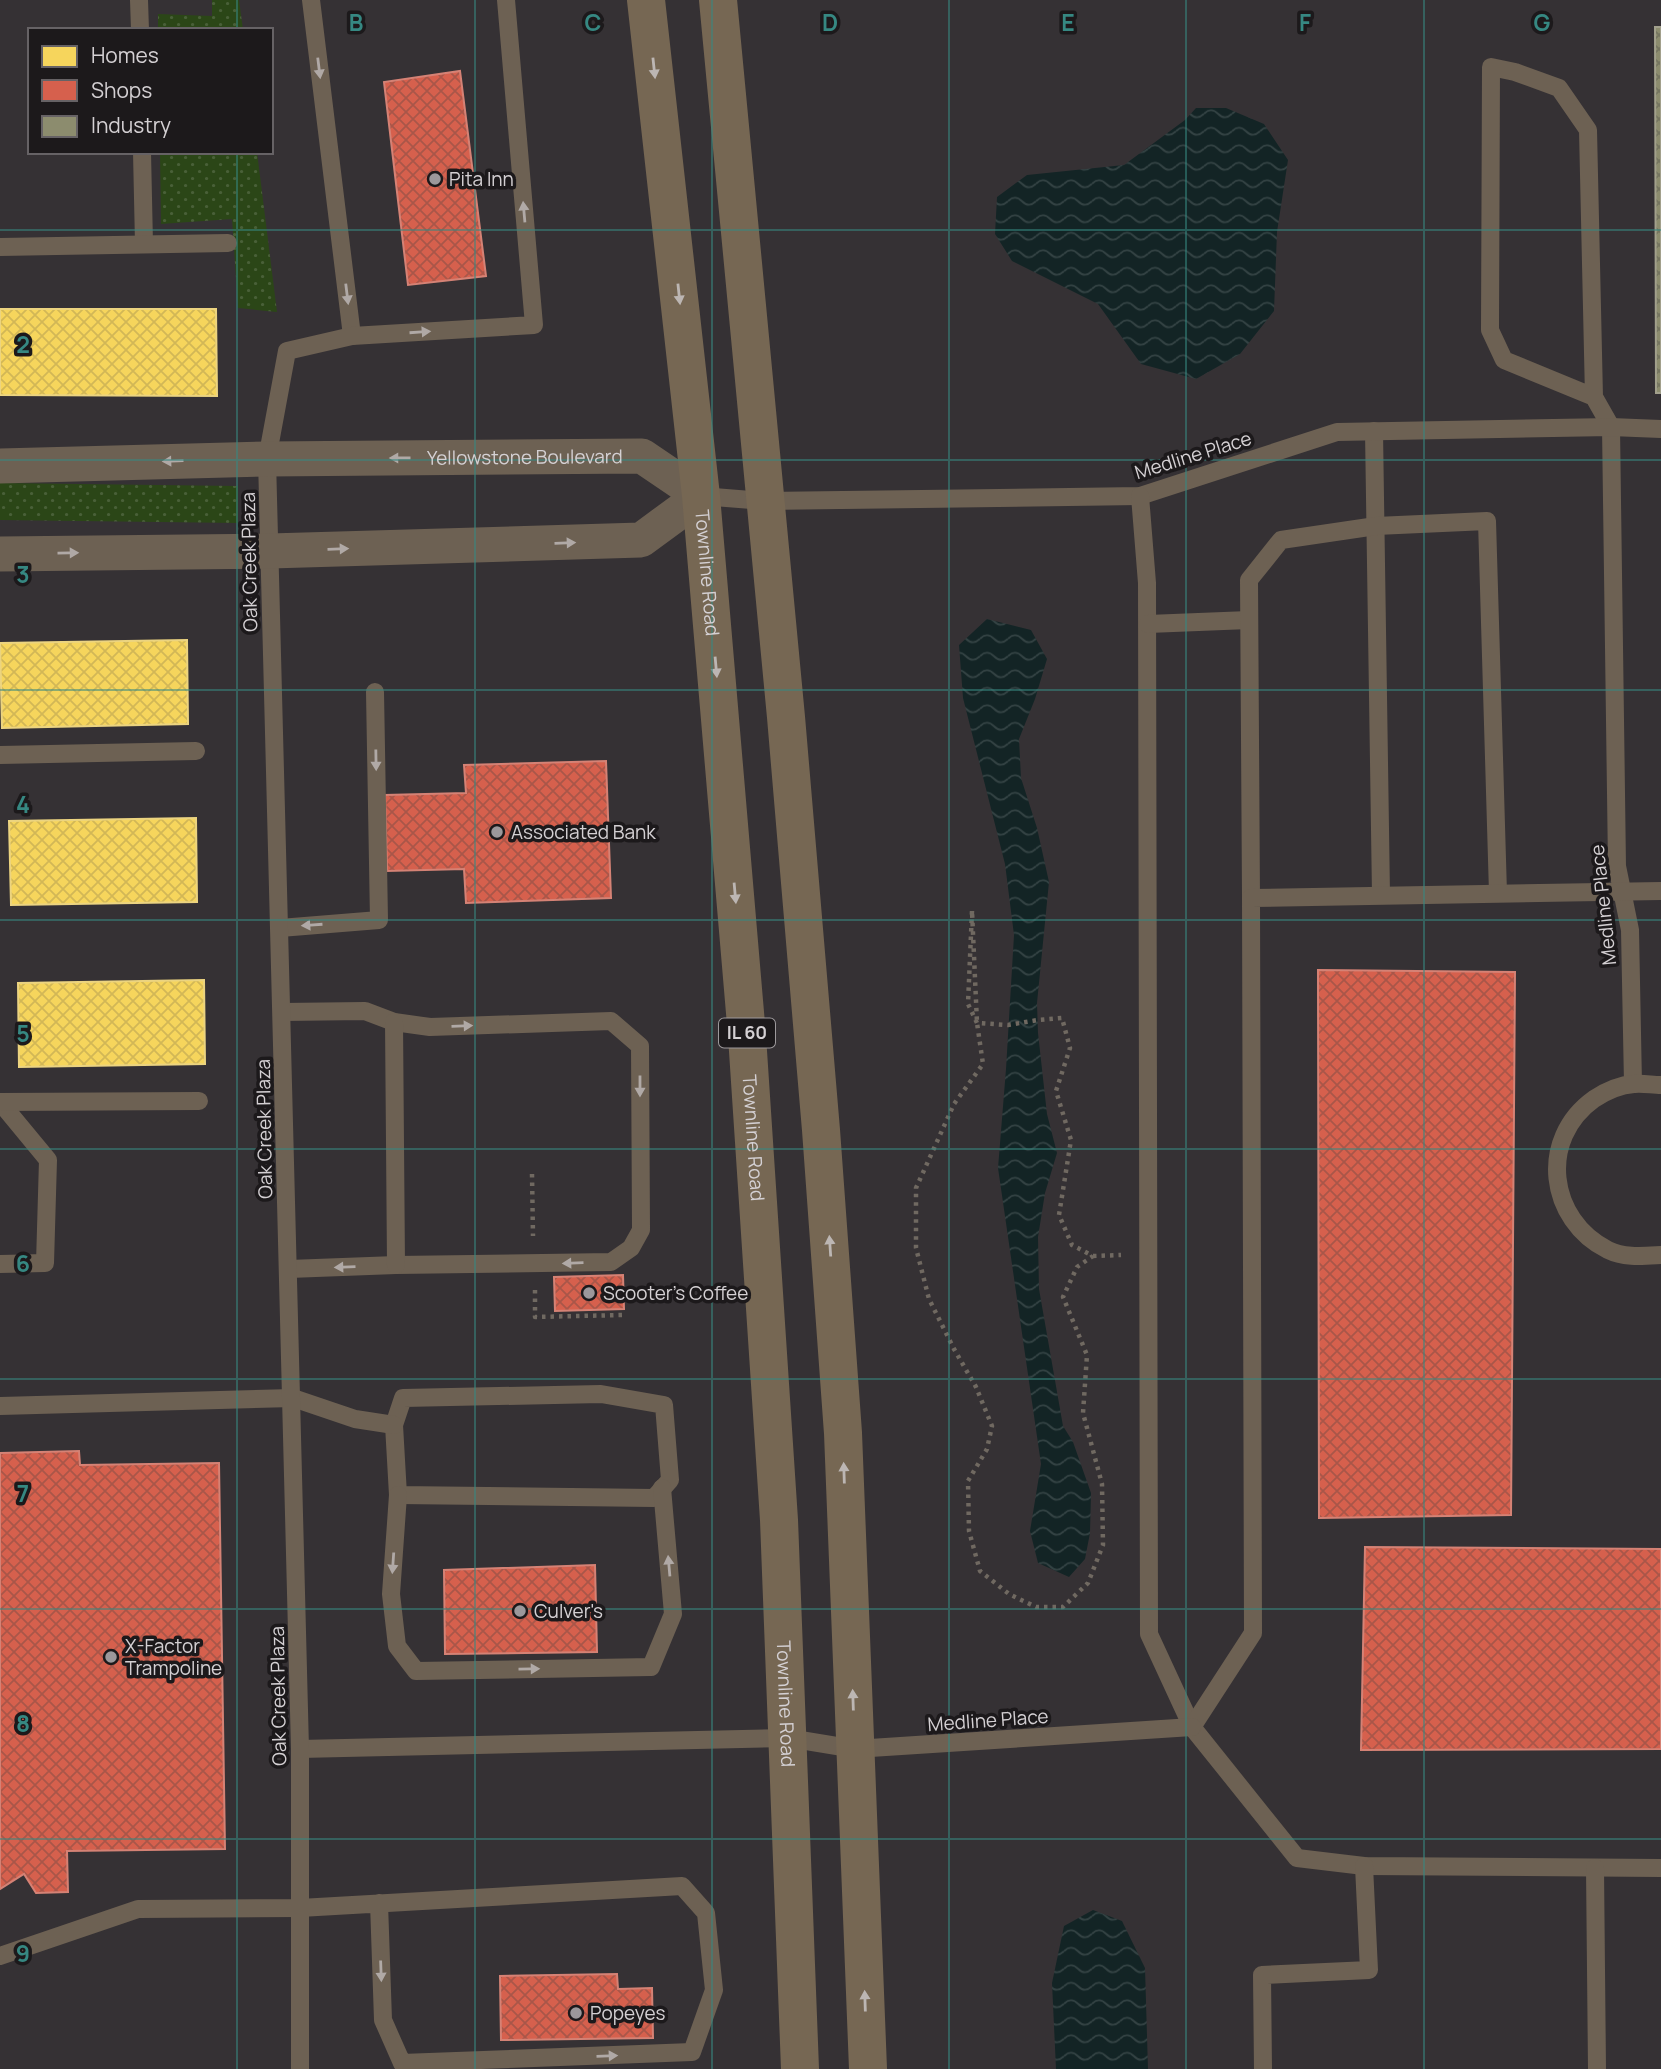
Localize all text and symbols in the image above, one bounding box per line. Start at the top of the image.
text: B [349,6,363,38]
text: C [585,6,602,38]
text: D [822,6,838,38]
text: E [1061,6,1075,38]
text: F [1299,6,1311,38]
text: G [1534,6,1551,38]
legend [28,28,273,154]
text: Homes [91,41,159,69]
one-way arrow [313,57,324,79]
one-way arrow [648,57,659,79]
text: Shops [91,76,152,104]
text: Industry [91,111,171,139]
place label: Pita Inn [449,166,514,192]
marker: Pita Inn [427,171,443,187]
one-way arrow [518,201,529,223]
one-way arrow [341,283,352,305]
one-way arrow [673,283,684,305]
one-way arrow [409,326,431,337]
text: 2 [16,328,30,360]
street label: Medline Place [1131,425,1255,485]
street label: Yellowstone Boulevard [427,443,623,471]
one-way arrow [389,452,411,464]
one-way arrow [161,456,183,467]
street label: Oak Creek Plaza [235,492,263,632]
street label: Townline Road [689,508,726,637]
one-way arrow [555,537,577,548]
one-way arrow [327,544,349,555]
one-way arrow [57,548,79,559]
text: 3 [16,558,30,590]
one-way arrow [711,656,722,678]
one-way arrow [370,750,382,772]
text: 4 [16,788,30,820]
place label: Associated Bank [511,819,656,845]
marker: Associated Bank [489,824,505,840]
street label: Medline Place [1584,843,1622,967]
one-way arrow [730,882,741,904]
one-way arrow [300,920,322,931]
text: 5 [16,1017,30,1049]
road number: IL 60 [719,1018,775,1048]
one-way arrow [451,1021,473,1032]
street label: Oak Creek Plaza [250,1059,278,1199]
street label: Townline Road [737,1074,771,1202]
one-way arrow [634,1075,646,1097]
one-way arrow [824,1234,835,1256]
text: 6 [16,1247,30,1279]
one-way arrow [561,1257,583,1269]
one-way arrow [334,1261,356,1272]
place label: Scooter's Coffee [603,1280,748,1306]
marker: Scooter's Coffee [581,1285,597,1301]
one-way arrow [839,1461,850,1483]
text: 7 [17,1477,29,1509]
one-way arrow [387,1552,398,1574]
one-way arrow [663,1555,674,1577]
place label: Culver's [534,1598,603,1624]
marker: Culver's [512,1603,528,1619]
street label: Oak Creek Plaza [264,1626,292,1766]
place label: X-Factor Trampoline [125,1633,222,1681]
street label: Townline Road [771,1640,801,1768]
marker: X-Factor Trampoline [103,1649,119,1665]
one-way arrow [518,1663,540,1675]
one-way arrow [848,1689,859,1711]
street label: Medline Place [927,1703,1049,1737]
text: 8 [16,1707,30,1739]
text: 9 [16,1937,30,1969]
one-way arrow [376,1960,387,1982]
one-way arrow [860,1990,871,2012]
place label: Popeyes [590,2000,666,2026]
marker: Popeyes [568,2005,584,2021]
one-way arrow [596,2050,618,2061]

